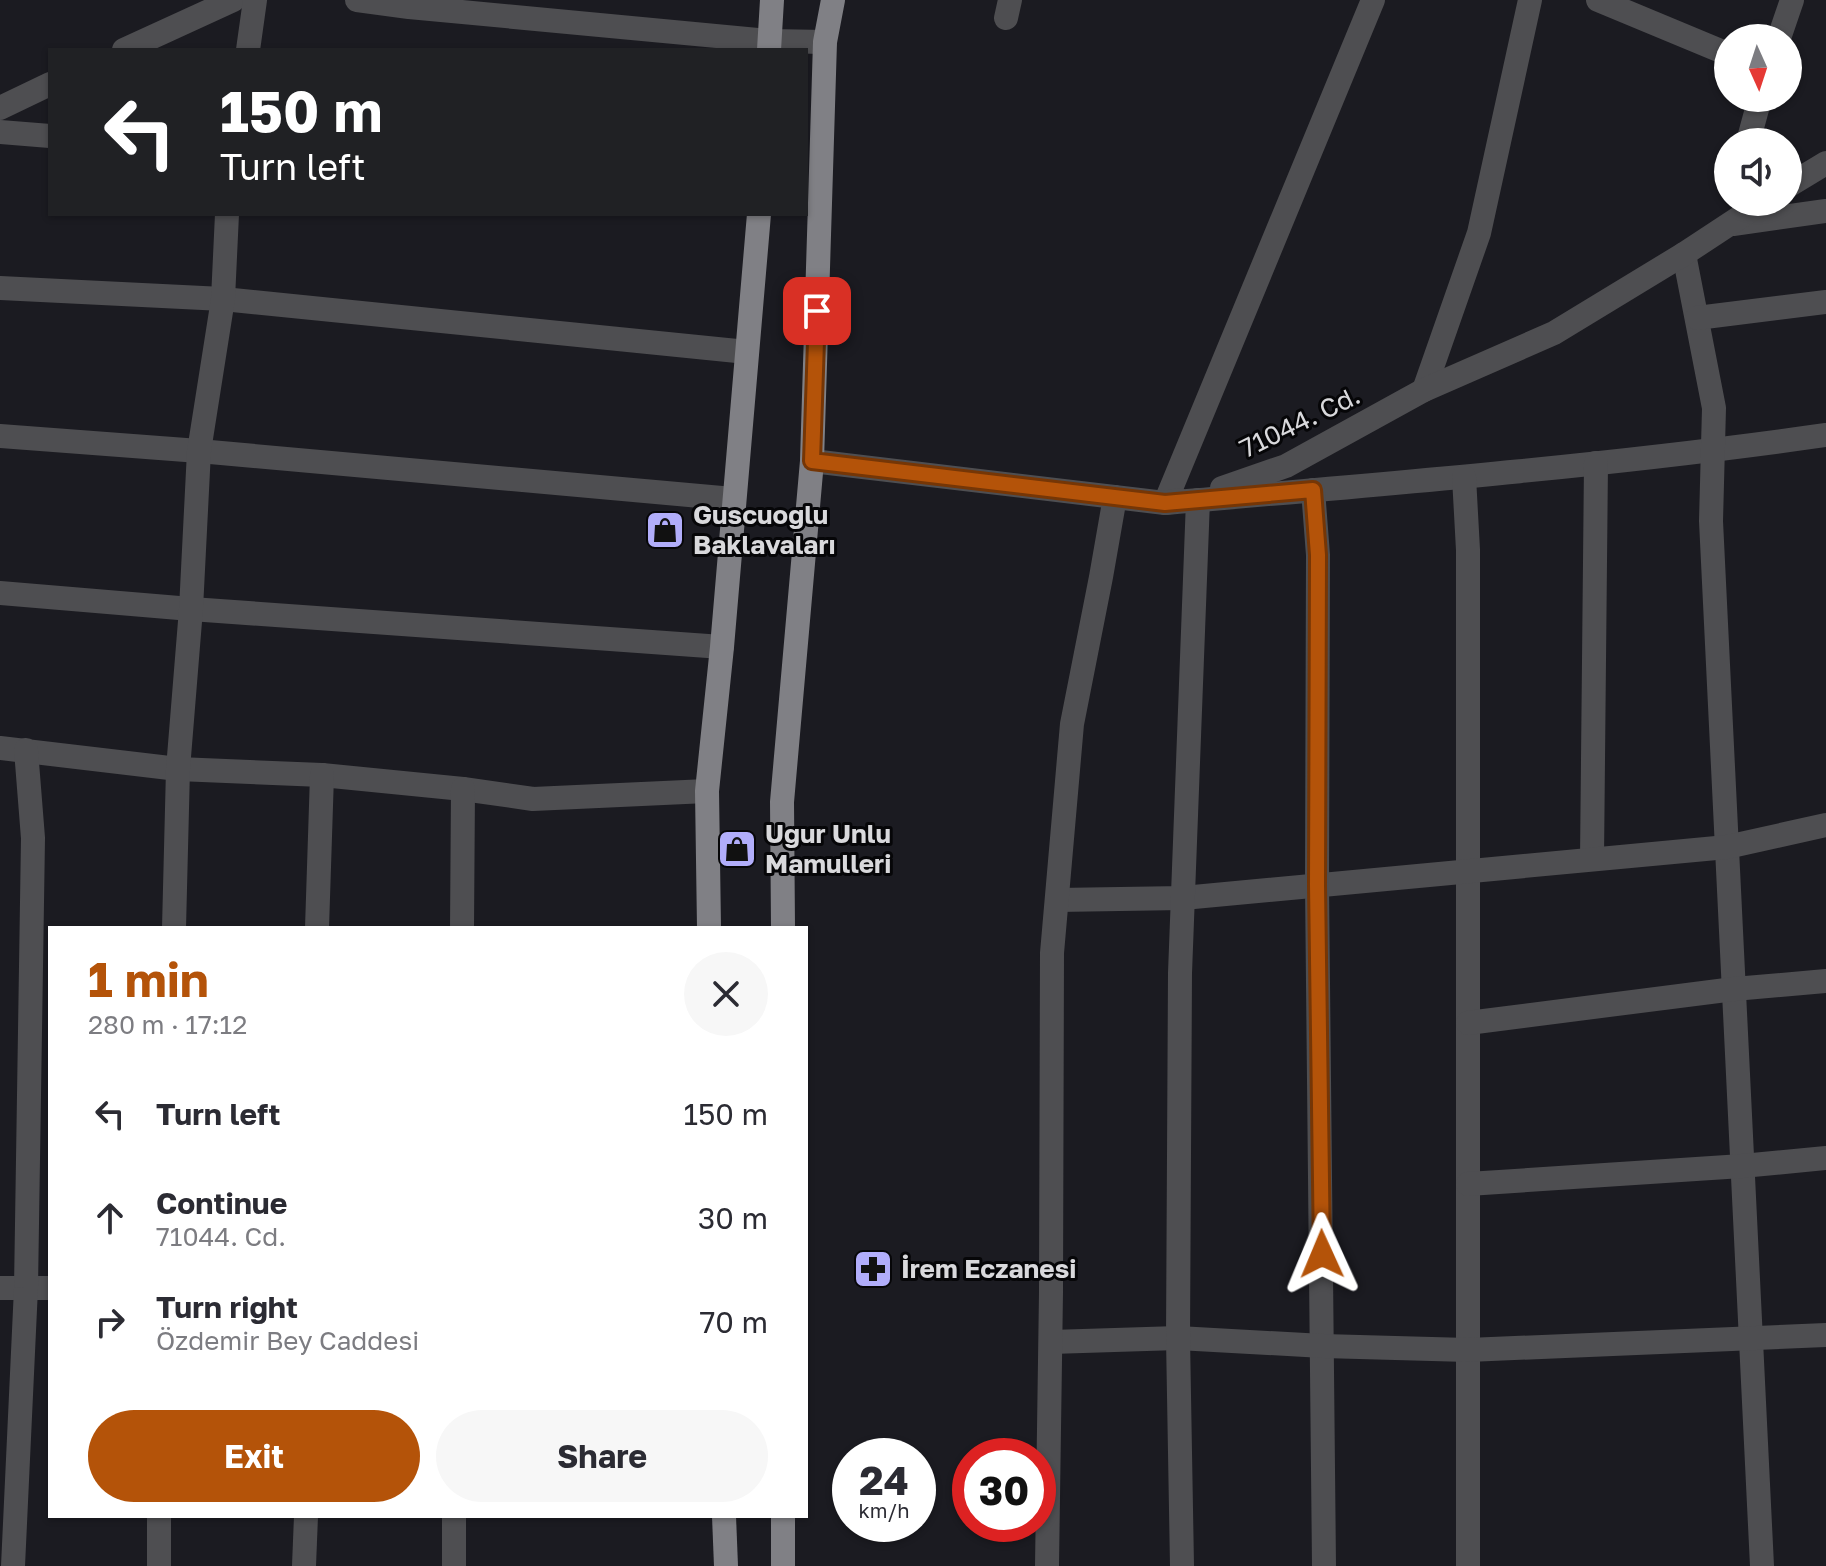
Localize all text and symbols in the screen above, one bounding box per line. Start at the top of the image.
north arrow [1714,24,1802,112]
map controls [1714,24,1802,216]
text: 150 m [220,77,382,144]
icon: left [88,80,192,184]
button: sound [1714,128,1802,216]
text: Turn left [220,145,366,188]
pin [783,277,851,345]
icon: arrive [795,289,839,333]
street label: 71044. Cd. [1235,379,1365,464]
place label: Guscuoglu Baklavaları [693,499,836,560]
shop icon: Guscuoglu Baklavaları [644,509,686,551]
place label: Ugur Unlu Mamulleri [765,818,891,879]
shop icon: Ugur Unlu Mamulleri [716,828,758,870]
text: 1 min [88,950,209,1008]
button: close [684,952,768,1036]
text: 280 m · 17:12 [88,1009,247,1040]
icon: left [88,1092,132,1136]
text: Turn left [156,1096,281,1132]
text: 150 m [683,1096,768,1132]
text: Continue [156,1185,287,1221]
icon: ahead [88,1196,132,1240]
text: 30 m [698,1200,768,1236]
position arrow [1280,1212,1364,1296]
text: 71044. Cd. [156,1221,286,1252]
pharmacy icon: İrem Eczanesi [852,1248,894,1290]
place label: İrem Eczanesi [901,1253,1076,1284]
text: Turn right [156,1289,298,1325]
icon: right [88,1300,132,1344]
text: 70 m [699,1304,768,1340]
text: Özdemir Bey Caddesi [156,1325,419,1356]
button: Exit [88,1410,420,1502]
button: Share [436,1410,768,1502]
speed limit sign: 30 [952,1438,1056,1542]
text: 24 [859,1456,909,1504]
text: km/h [859,1498,909,1522]

